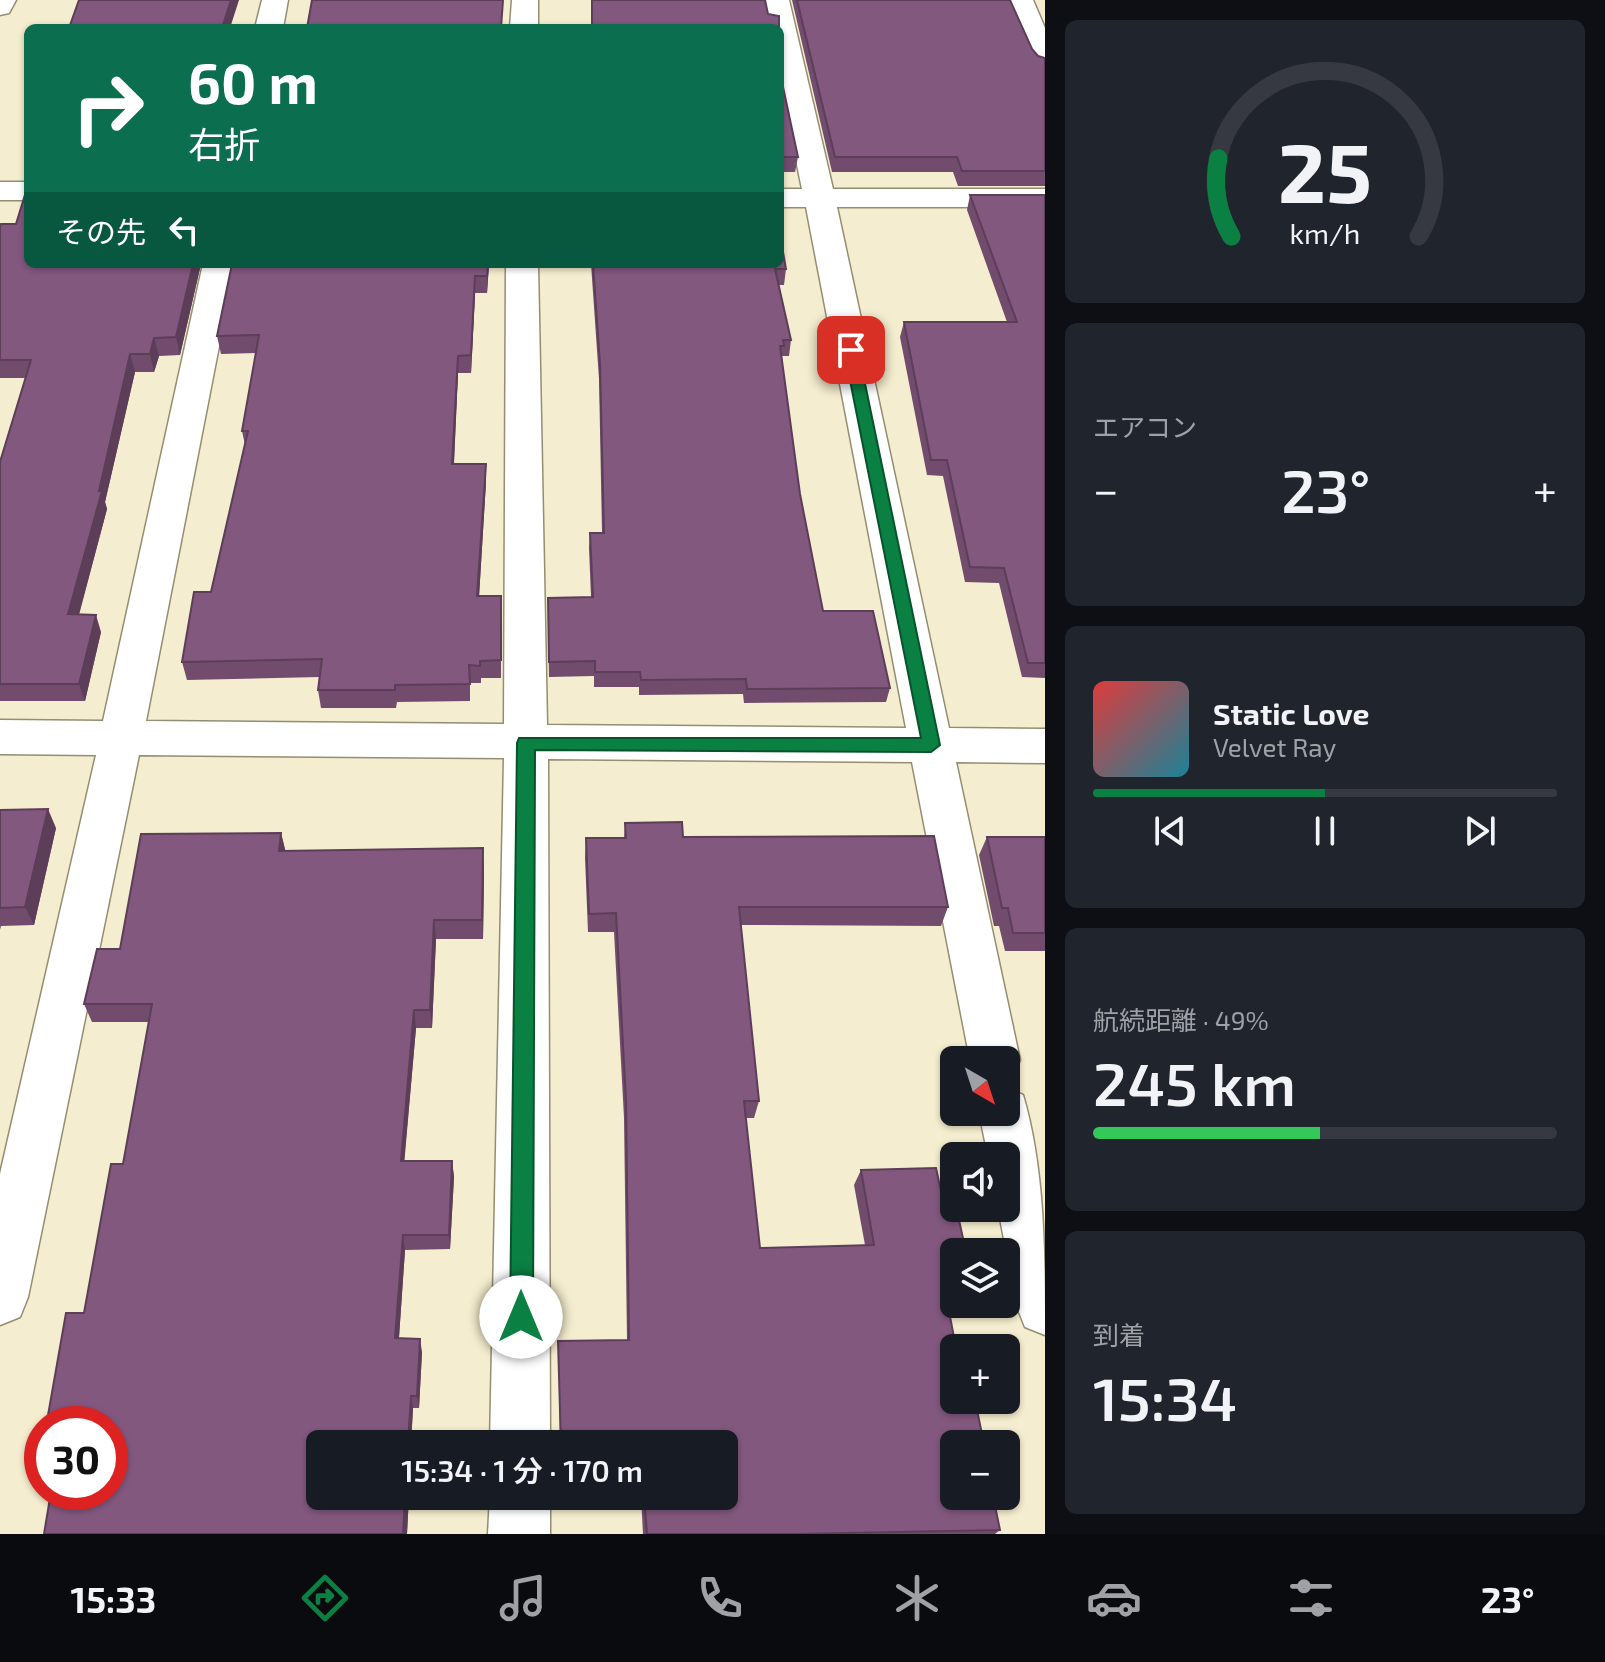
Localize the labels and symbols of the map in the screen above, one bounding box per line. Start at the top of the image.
pin [817,316,885,384]
north arrow [940,1046,1020,1126]
position arrow [479,1275,563,1359]
speed limit sign: 30 [24,1406,128,1510]

